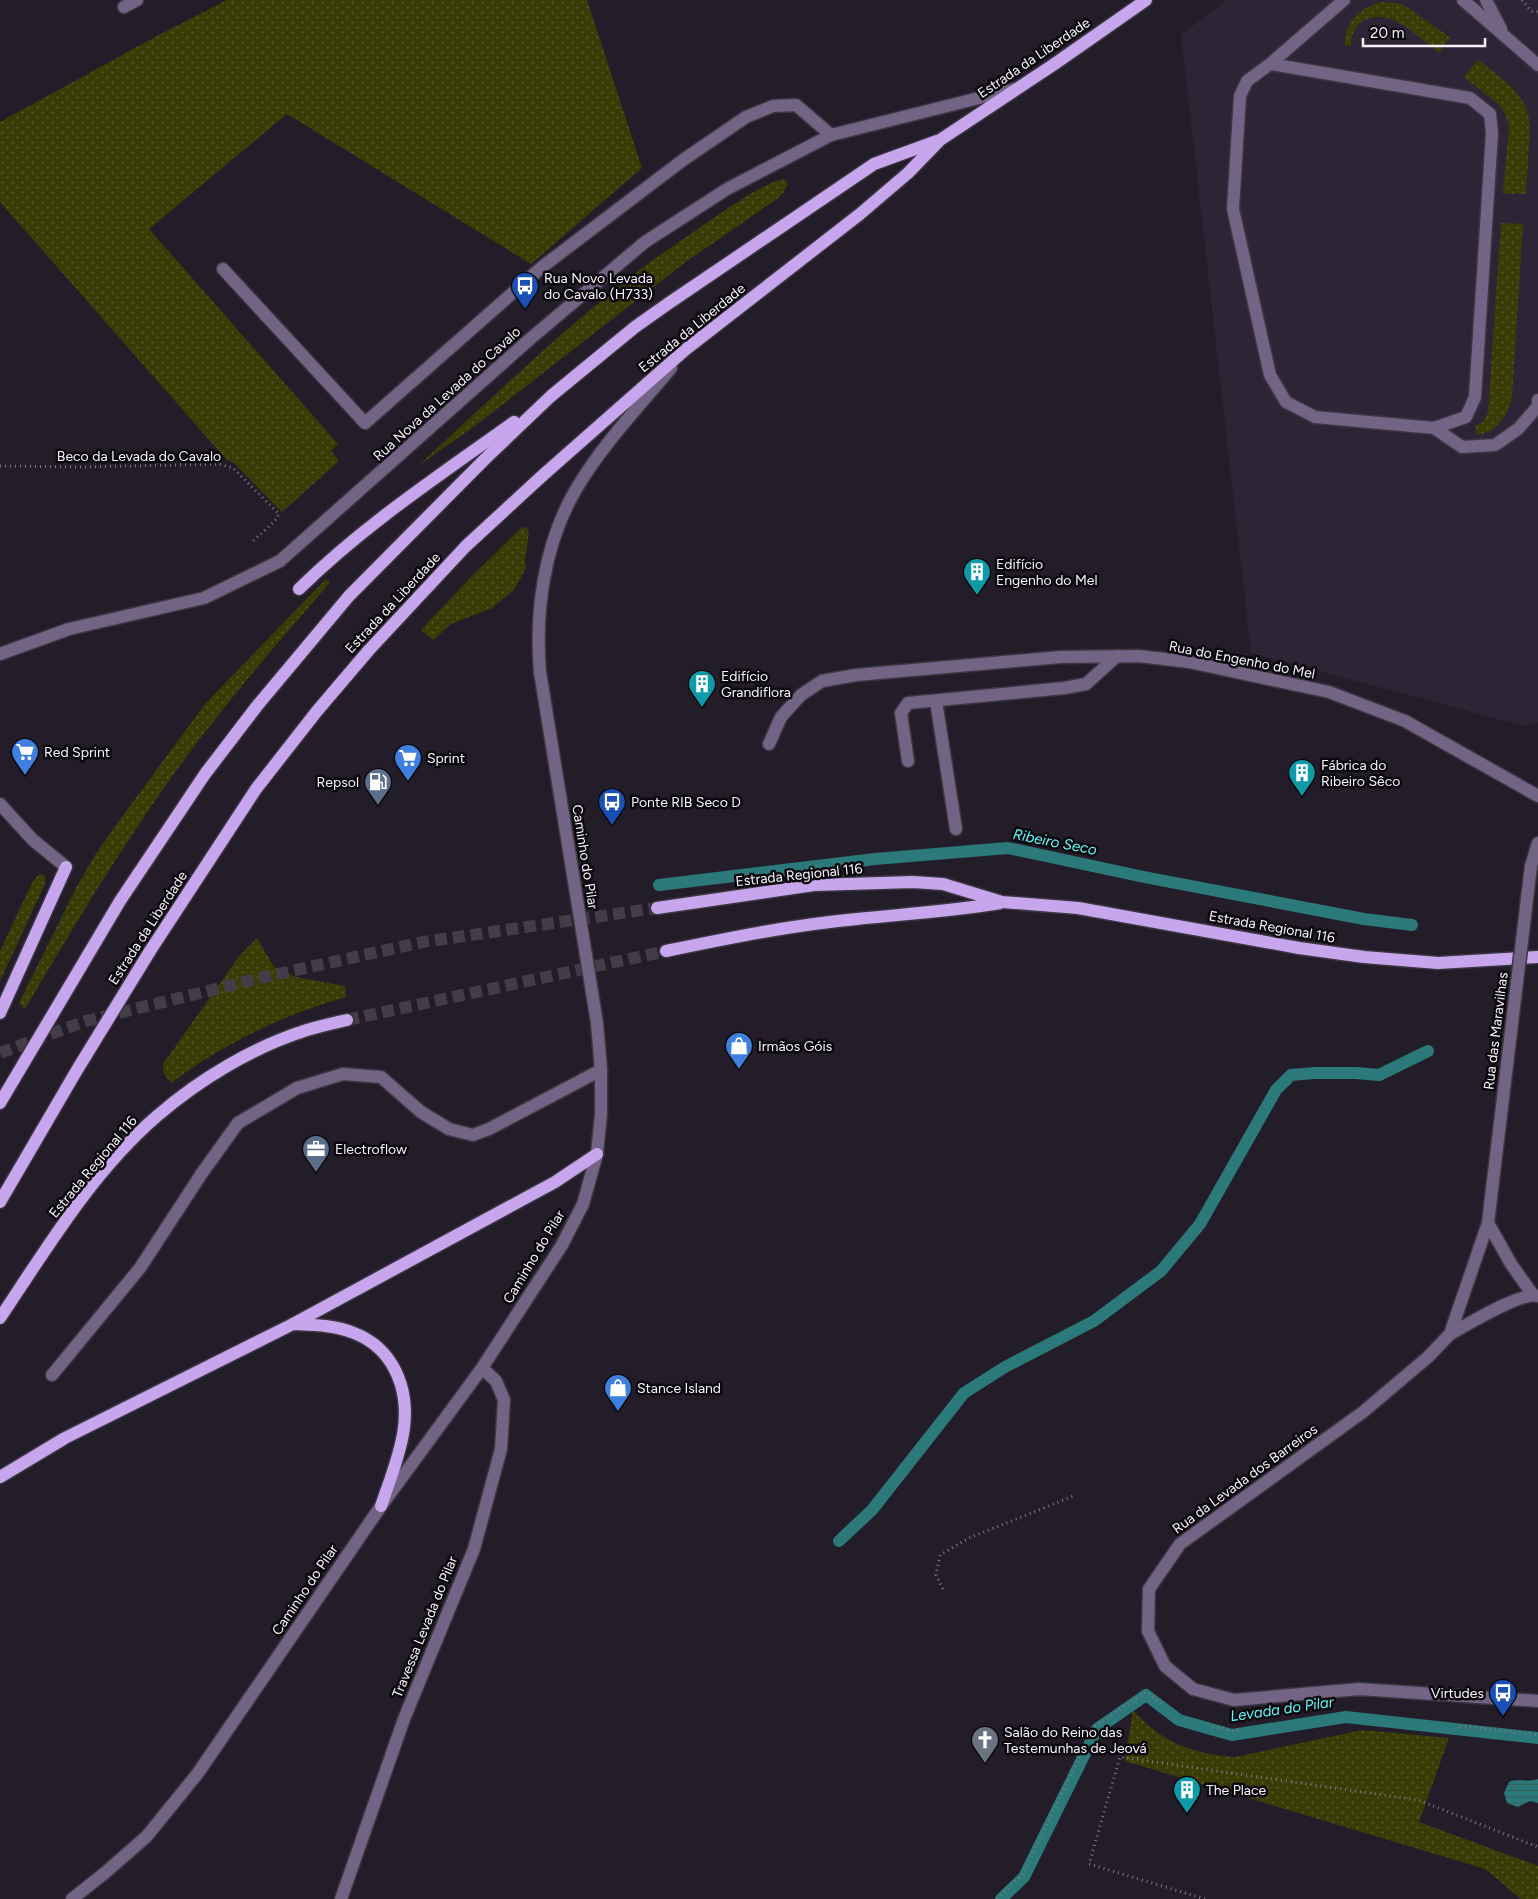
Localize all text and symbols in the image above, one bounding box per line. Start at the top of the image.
street label: Estrada da Liberdade [975,14,1094,102]
scale bar [1363,15,1486,47]
text: 20 m [1370,24,1404,42]
place label: Rua Novo Levada do Cavalo (H733) [544,270,653,303]
bus stop icon: Rua Novo Levada do Cavalo (H733) [510,271,540,310]
street label: Estrada da Liberdade [635,280,749,376]
street label: Rua Nova da Levada do Cavalo [370,323,524,465]
street label: Beco da Levada do Cavalo [57,448,221,465]
street label: Estrada da Liberdade [342,549,444,657]
place label: Edifício Engenho do Mel [996,556,1098,589]
building icon: Edifício Engenho do Mel [962,557,992,596]
street label: Rua do Engenho do Mel [1167,637,1317,683]
place label: Edifício Grandiflora [721,668,791,701]
building icon: Edifício Grandiflora [687,669,717,708]
supermarket icon: Red Sprint [10,737,40,776]
supermarket icon: Sprint [393,743,423,782]
place label: Red Sprint [44,744,110,761]
place label: Sprint [427,750,465,767]
place label: Fábrica do Ribeiro Sêco [1321,757,1400,790]
building icon: Fábrica do Ribeiro Sêco [1287,758,1317,797]
fuel station icon: Repsol [363,767,393,806]
place label: Repsol [317,774,359,791]
bus stop icon: Ponte RIB Seco D [597,787,627,826]
place label: Ponte RIB Seco D [631,794,741,811]
street label: Caminho do Pilar [568,803,602,911]
water label: Ribeiro Seco [1011,825,1099,859]
street label: Estrada Regional 116 [735,860,863,890]
street label: Estrada da Liberdade [105,868,191,988]
street label: Estrada Regional 116 [1208,908,1336,946]
street label: Rua das Maravilhas [1480,971,1512,1091]
shop icon: Irmãos Góis [724,1031,754,1070]
place label: Irmãos Góis [758,1038,832,1055]
street label: Estrada Regional 116 [45,1113,141,1221]
office icon: Electroflow [301,1134,331,1173]
place label: Electroflow [335,1141,407,1158]
street label: Caminho do Pilar [499,1207,569,1307]
shop icon: Stance Island [603,1373,633,1412]
place label: Stance Island [637,1380,721,1397]
street label: Rua da Levada dos Barreiros [1169,1421,1321,1537]
street label: Caminho do Pilar [268,1541,342,1639]
street label: Travessa Levada do Pilar [389,1554,461,1700]
bus stop icon: Virtudes [1488,1678,1518,1717]
place label: Virtudes [1431,1685,1484,1702]
water label: Levada do Pilar [1229,1693,1336,1725]
place label: Salão do Reino das Testemunhas de Jeová [1004,1724,1147,1757]
church icon: Salão do Reino das Testemunhas de Jeová [970,1725,1000,1764]
building icon: The Place [1172,1775,1202,1814]
place label: The Place [1206,1782,1267,1799]

